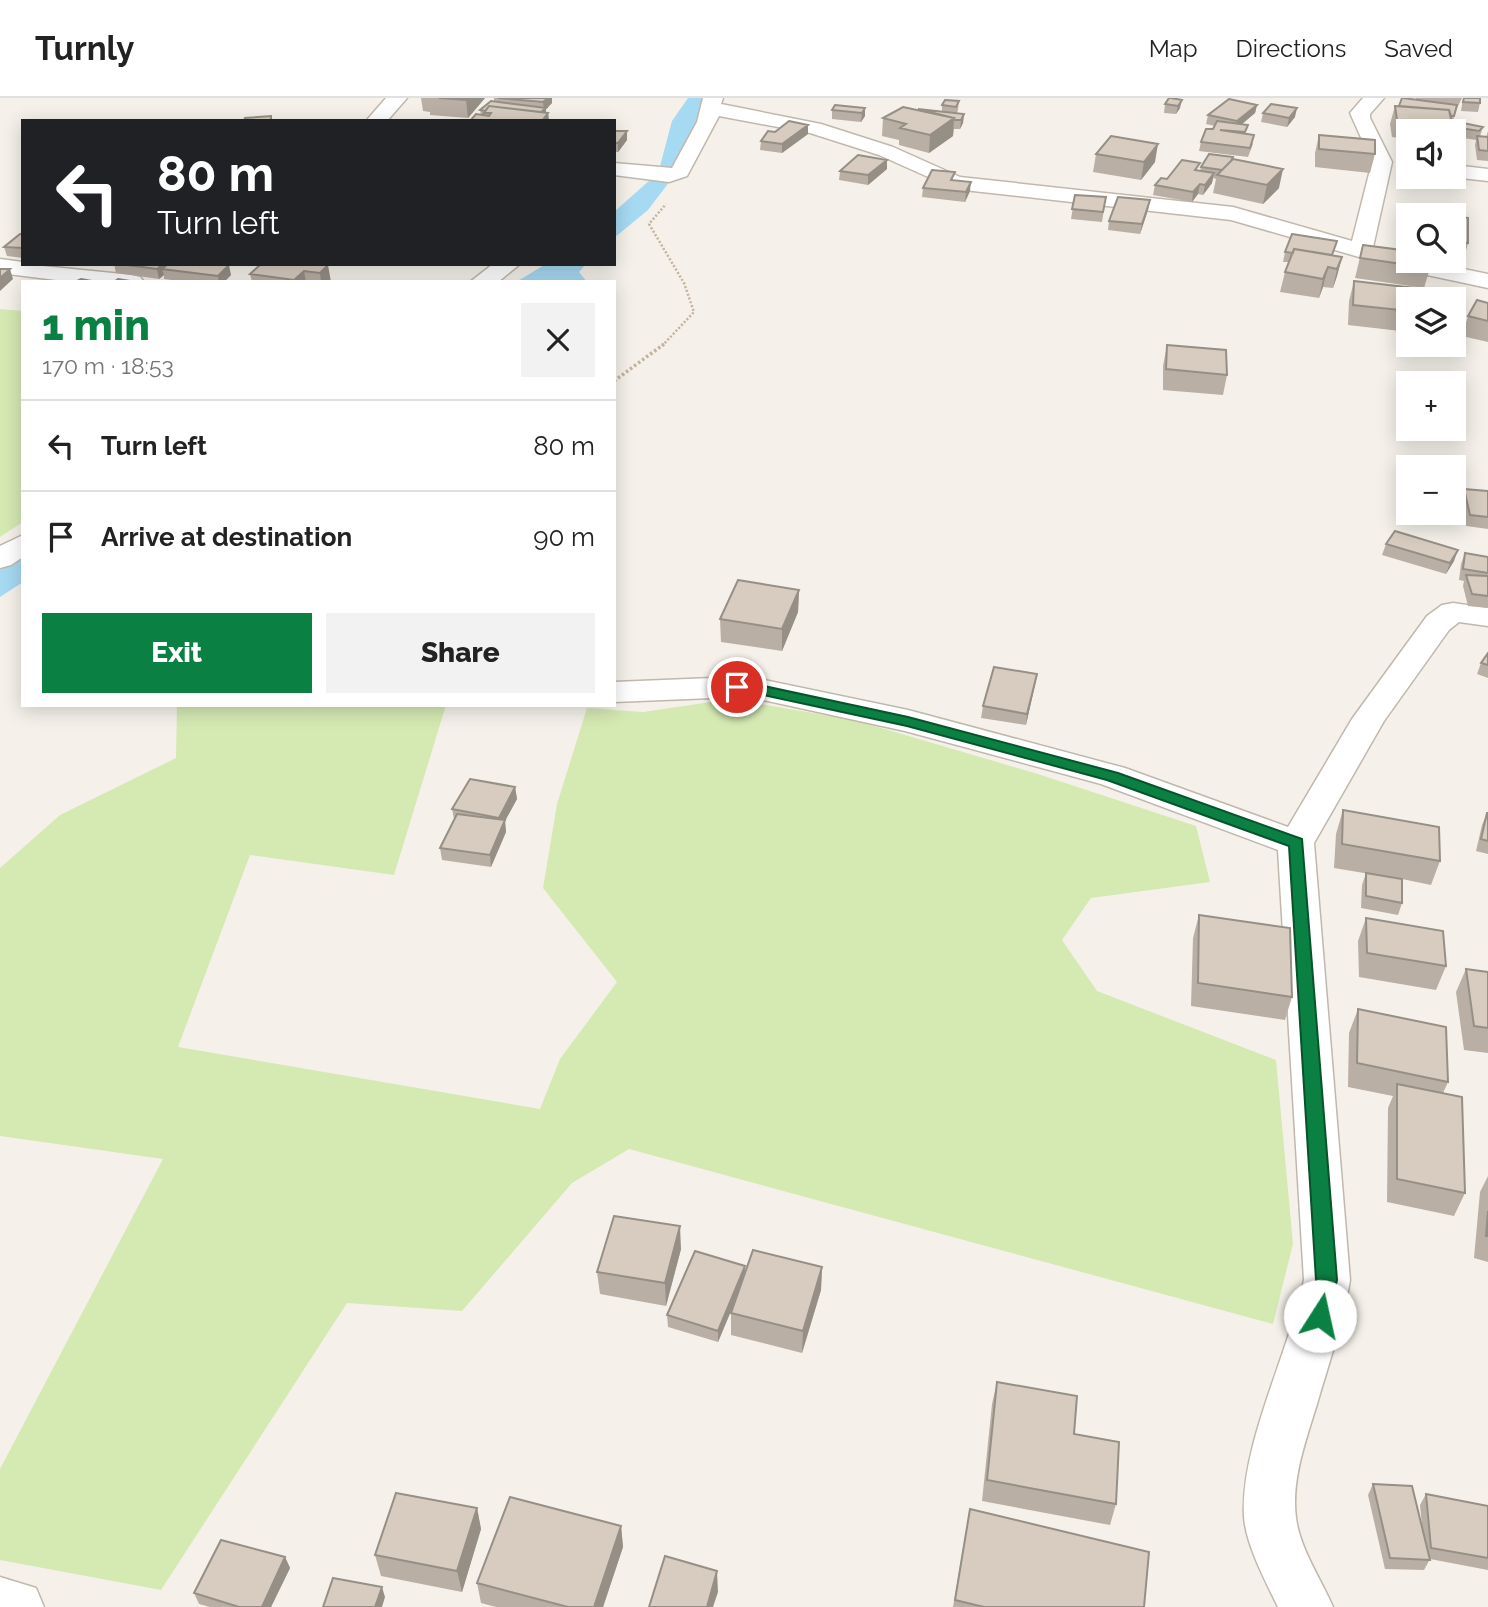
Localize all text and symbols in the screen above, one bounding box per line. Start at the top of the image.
text: Turnly [35,29,134,68]
text: Map [1149,34,1198,63]
text: Directions [1236,34,1346,63]
text: Saved [1384,34,1453,63]
map controls [1396,119,1466,525]
button: sound [1396,119,1466,189]
text: 80 m [157,145,274,202]
icon: left [42,147,133,238]
button: search [1396,203,1466,273]
text: Turn left [157,204,279,241]
button: layers [1396,287,1466,357]
text: 1 min [42,301,150,350]
button: close [521,303,595,377]
text: 170 m · 18:53 [42,352,174,379]
button: + [1396,371,1466,441]
icon: left [42,427,80,465]
text: Turn left [101,431,207,461]
text: 80 m [533,431,595,461]
button: − [1396,455,1466,525]
icon: arrive [42,518,80,556]
text: Arrive at destination [101,522,352,552]
text: 90 m [533,522,595,552]
button: Exit [42,613,312,693]
button: Share [326,613,595,693]
pin [707,657,767,717]
icon: arrive [718,668,756,706]
position arrow [1283,1279,1357,1353]

